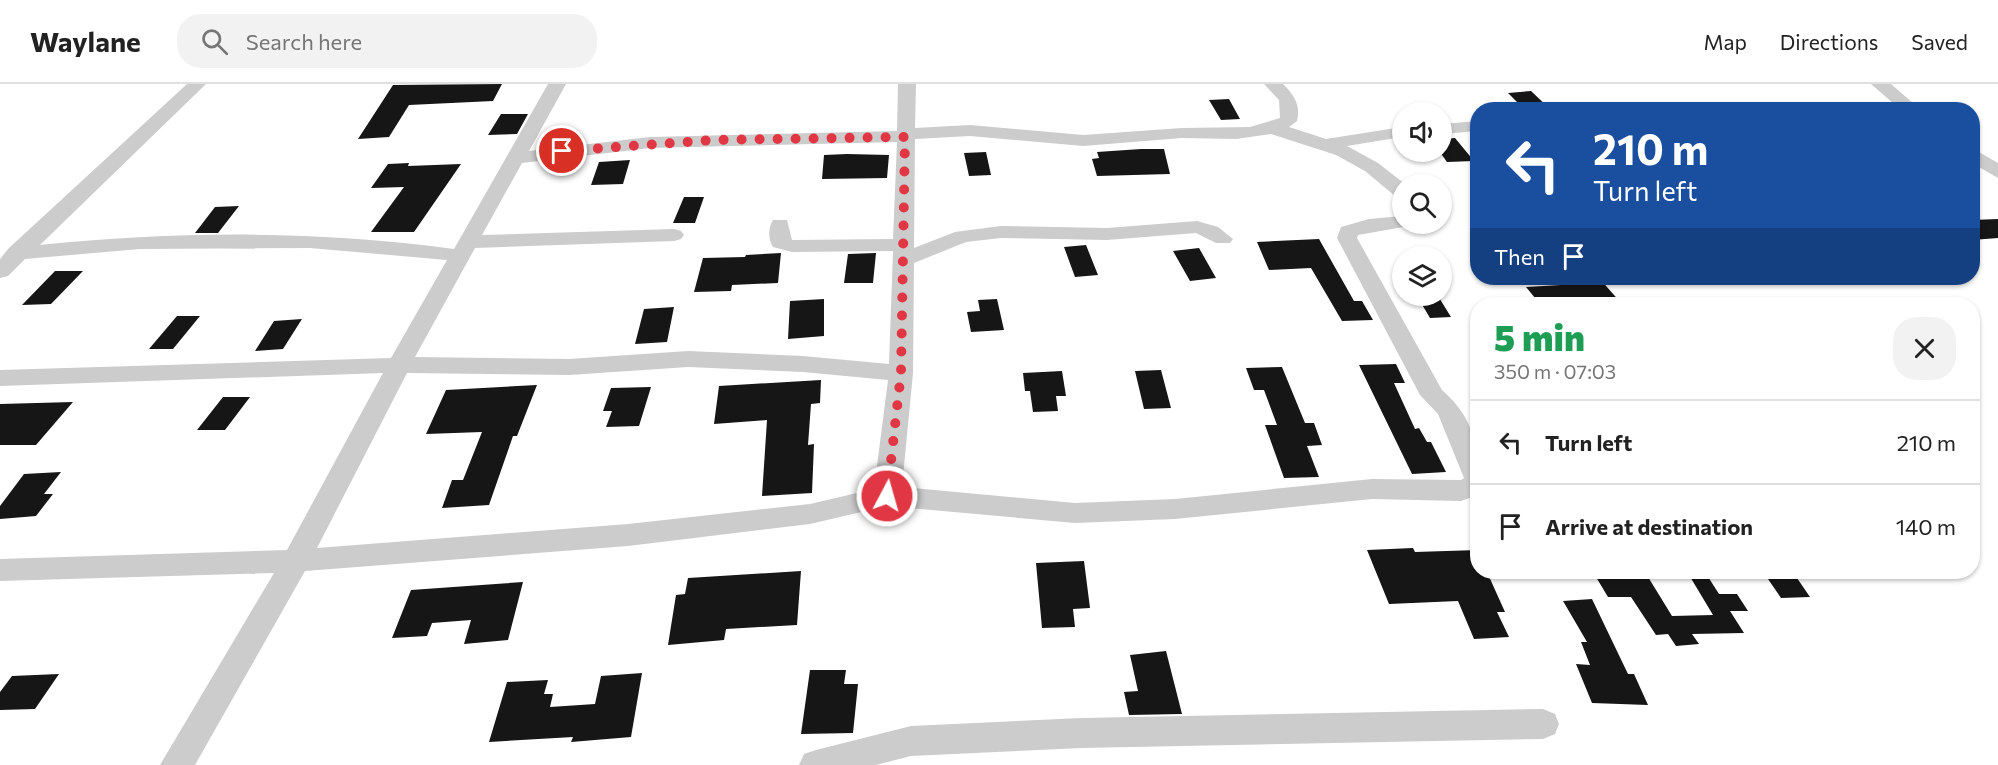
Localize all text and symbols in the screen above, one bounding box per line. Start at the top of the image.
search box [177,14,597,68]
text: Waylane [30,24,141,58]
icon: search [198,25,231,58]
text: Search here [246,28,362,55]
text: Map [1704,29,1747,54]
text: Directions [1780,29,1878,54]
text: Saved [1911,29,1968,54]
map controls [1392,102,1452,306]
button: sound [1392,102,1452,162]
text: 210 m [1593,122,1708,174]
pin [536,125,587,176]
icon: left [1494,126,1572,204]
icon: arrive [545,134,578,167]
button: search [1392,174,1452,234]
text: Turn left [1593,174,1697,207]
icon: arrive [1557,240,1590,273]
text: Then [1494,243,1545,270]
button: layers [1392,246,1452,306]
text: 5 min [1494,314,1585,358]
button: close [1893,317,1956,380]
text: 350 m · 07:03 [1494,359,1616,383]
icon: left [1494,426,1527,459]
text: Turn left [1545,429,1632,456]
text: 210 m [1897,429,1956,456]
position arrow [855,464,919,528]
icon: arrive [1494,510,1527,543]
text: Arrive at destination [1545,513,1753,540]
text: 140 m [1896,513,1956,540]

